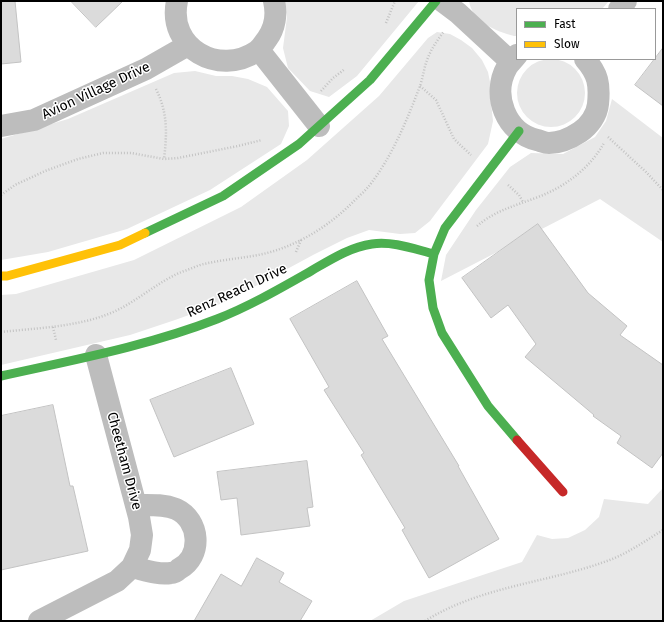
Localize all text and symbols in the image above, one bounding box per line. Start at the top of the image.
legend [516,8,656,60]
text: Fast [554,17,576,31]
text: Slow [554,37,580,51]
street label: Avion Village Drive [39,59,153,123]
street label: Renz Reach Drive [184,260,290,322]
street label: Cheetham Drive [103,410,145,512]

